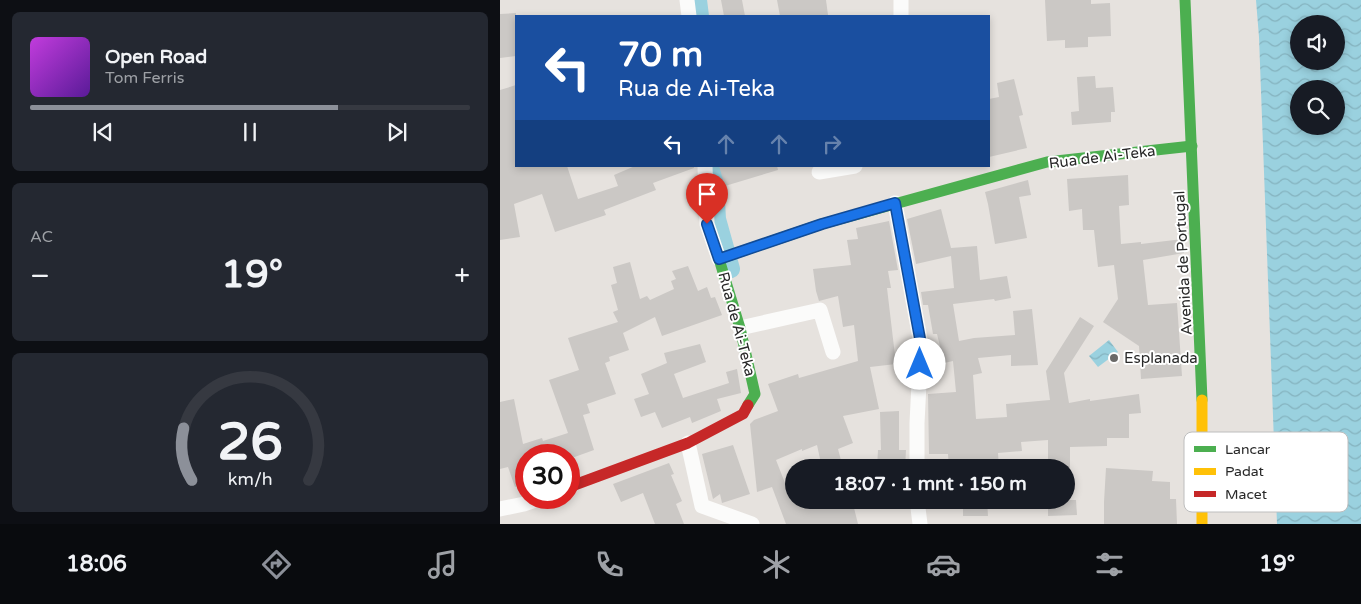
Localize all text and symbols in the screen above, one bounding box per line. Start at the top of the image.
map controls [1290,15,1345,135]
button: sound [1290,15,1345,70]
text: 70 m [618,34,703,76]
icon: left [535,35,600,100]
text: Open Road [105,46,207,68]
text: Tom Ferris [105,68,184,88]
text: Rua de Ai-Teka [618,76,775,102]
button: search [1290,80,1345,135]
icon: previous [89,118,117,146]
icon: pause [236,118,264,146]
icon: next [383,118,411,146]
icon: left [659,130,687,158]
icon: ahead [712,130,740,158]
icon: ahead [765,130,793,158]
icon: right [818,130,846,158]
street label: Rua de Ai-Teka [1048,142,1156,172]
pin [686,173,728,224]
icon: arrive [693,180,721,208]
street label: Avenida de Portugal [1170,190,1196,336]
text: AC [30,227,53,247]
text: 19° [221,252,283,298]
text: − [30,259,50,293]
text: + [454,259,470,293]
street label: Rua de Ai-Teka [714,270,760,378]
position arrow [893,337,945,389]
place label: Esplanada [1124,349,1198,367]
marker: Esplanada [1108,352,1120,364]
text: 26 [217,411,283,474]
legend [1184,432,1348,512]
text: Lancar [1225,441,1271,458]
speed limit sign: 30 [515,444,580,509]
text: Padat [1225,463,1264,480]
text: km/h [228,469,272,490]
text: 18:07 · 1 mnt · 150 m [833,473,1027,495]
text: Macet [1225,486,1268,503]
icon: directions [259,547,294,582]
icon: music [425,547,460,582]
icon: phone [592,547,627,582]
icon: climate [759,547,794,582]
icon: car [926,547,961,582]
icon: filters [1092,547,1127,582]
text: 18:06 [66,551,127,577]
text: 19° [1259,551,1295,577]

